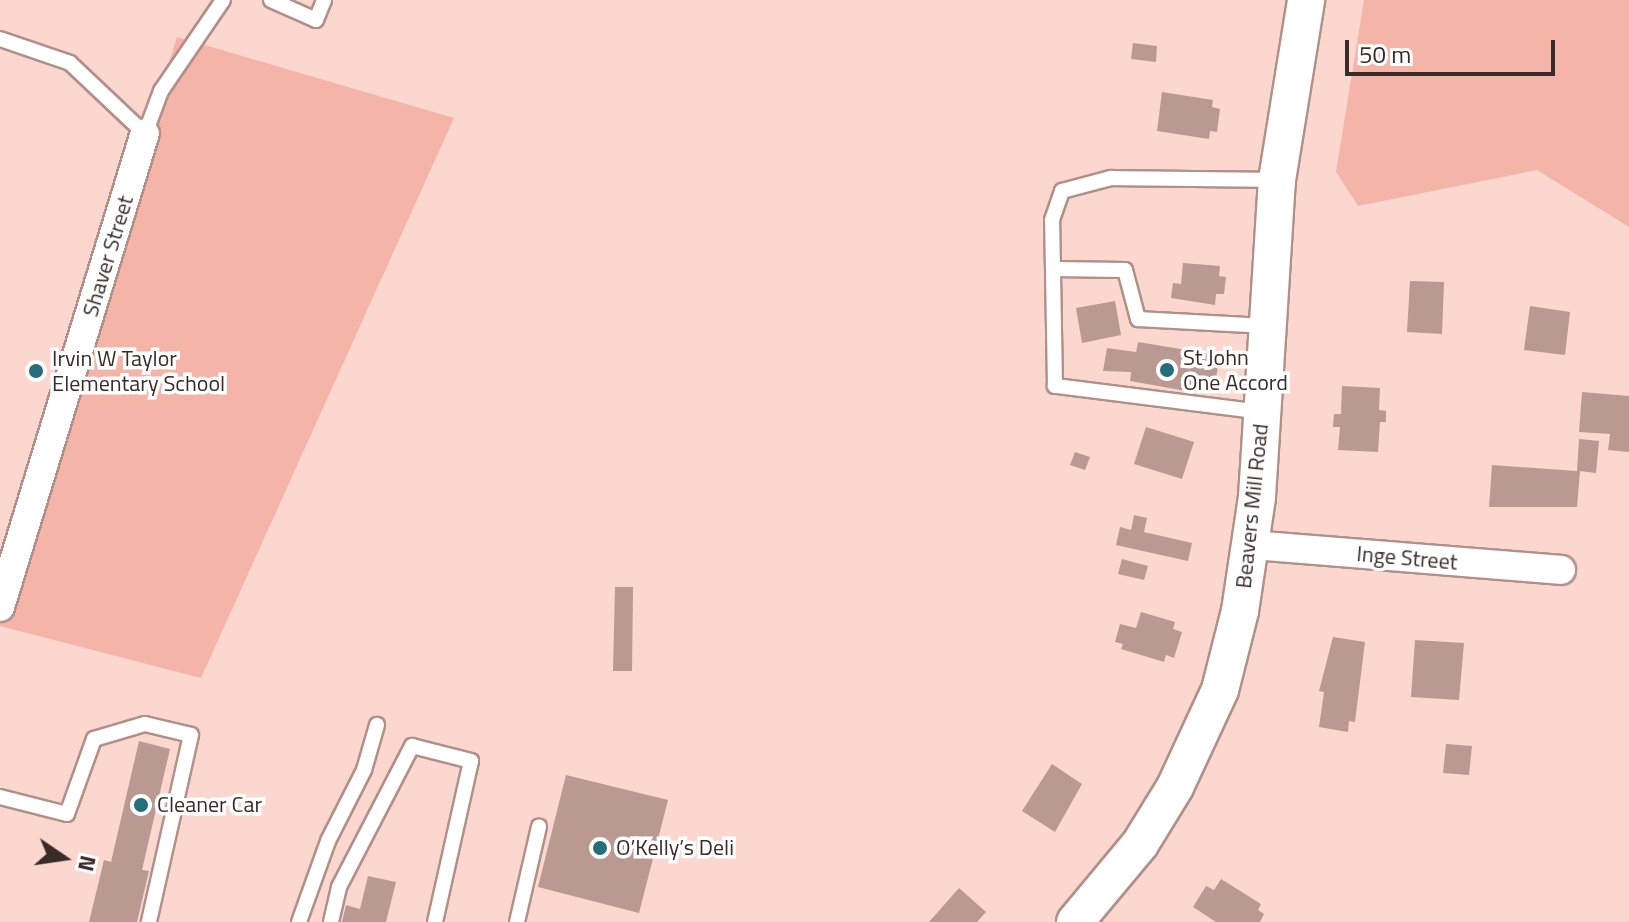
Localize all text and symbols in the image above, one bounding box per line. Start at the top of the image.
scale bar [1349,24,1559,74]
text: 50 m [1359,36,1411,72]
street label: Shaver Street [77,192,139,320]
place label: St John One Accord [1183,344,1288,396]
place label: Irvin W Taylor Elementary School [52,345,225,396]
marker: St John One Accord [1158,361,1176,379]
marker: Irvin W Taylor Elementary School [27,362,45,380]
street label: Beavers Mill Road [1230,422,1274,590]
street label: Inge Street [1355,540,1459,576]
place label: Cleaner Car [157,792,262,818]
marker: Cleaner Car [132,796,150,814]
north arrow [24,818,104,898]
place label: O’Kelly’s Deli [616,835,734,861]
marker: O’Kelly’s Deli [591,839,609,857]
text: N [69,852,106,875]

